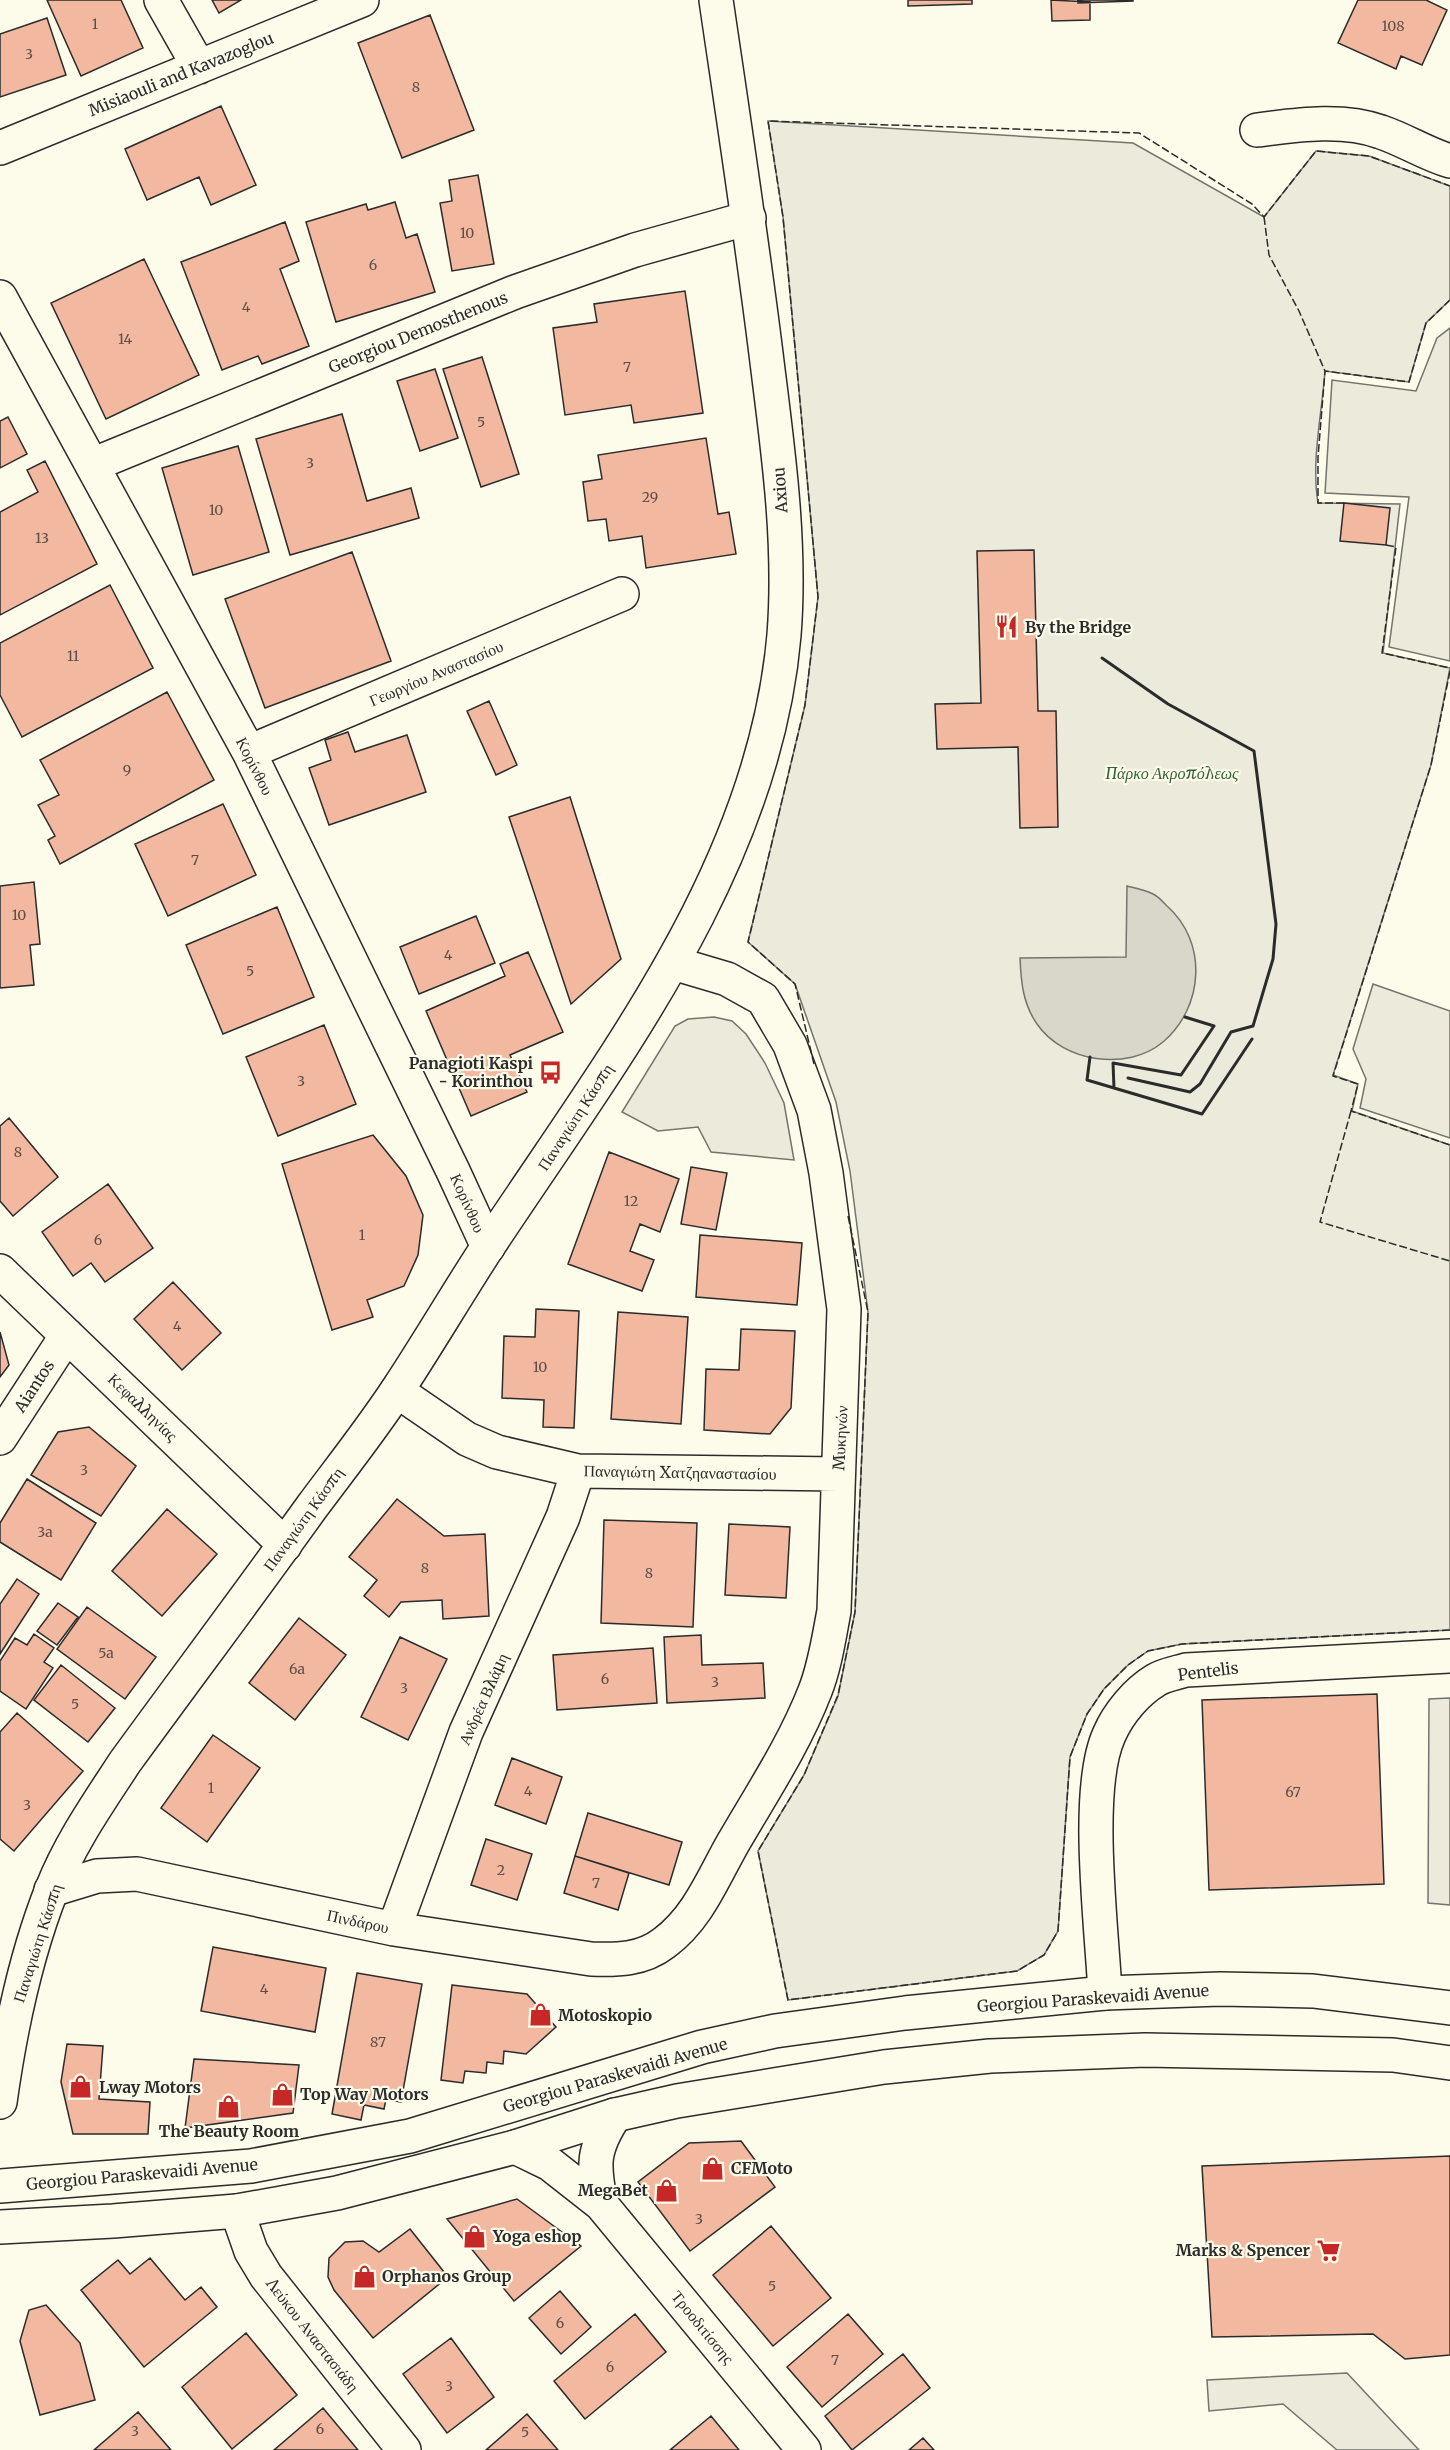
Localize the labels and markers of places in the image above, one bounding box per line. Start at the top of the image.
restaurant icon: By the Bridge [994,614,1020,640]
place label: By the Bridge [1025,617,1131,637]
place label: Panagioti Kaspi - Korinthou [409,1053,534,1091]
bus stop icon: Panagioti Kaspi - Korinthou [538,1059,564,1085]
shop icon: Motoskopio [527,2002,553,2028]
place label: Motoskopio [558,2005,652,2025]
shop icon: Lway Motors [68,2074,94,2100]
place label: Lway Motors [99,2077,201,2097]
shop icon: Top Way Motors [269,2081,295,2107]
place label: Top Way Motors [300,2084,429,2104]
shop icon: The Beauty Room [216,2093,242,2119]
place label: The Beauty Room [159,2121,299,2141]
shop icon: CFMoto [700,2155,726,2181]
place label: CFMoto [731,2158,793,2178]
shop icon: MegaBet [653,2177,679,2203]
place label: MegaBet [578,2180,649,2200]
shop icon: Yoga eshop [462,2223,488,2249]
place label: Yoga eshop [492,2226,581,2246]
supermarket icon: Marks & Spencer [1315,2237,1341,2263]
place label: Marks & Spencer [1176,2240,1311,2260]
shop icon: Orphanos Group [351,2263,377,2289]
place label: Orphanos Group [382,2266,512,2286]

